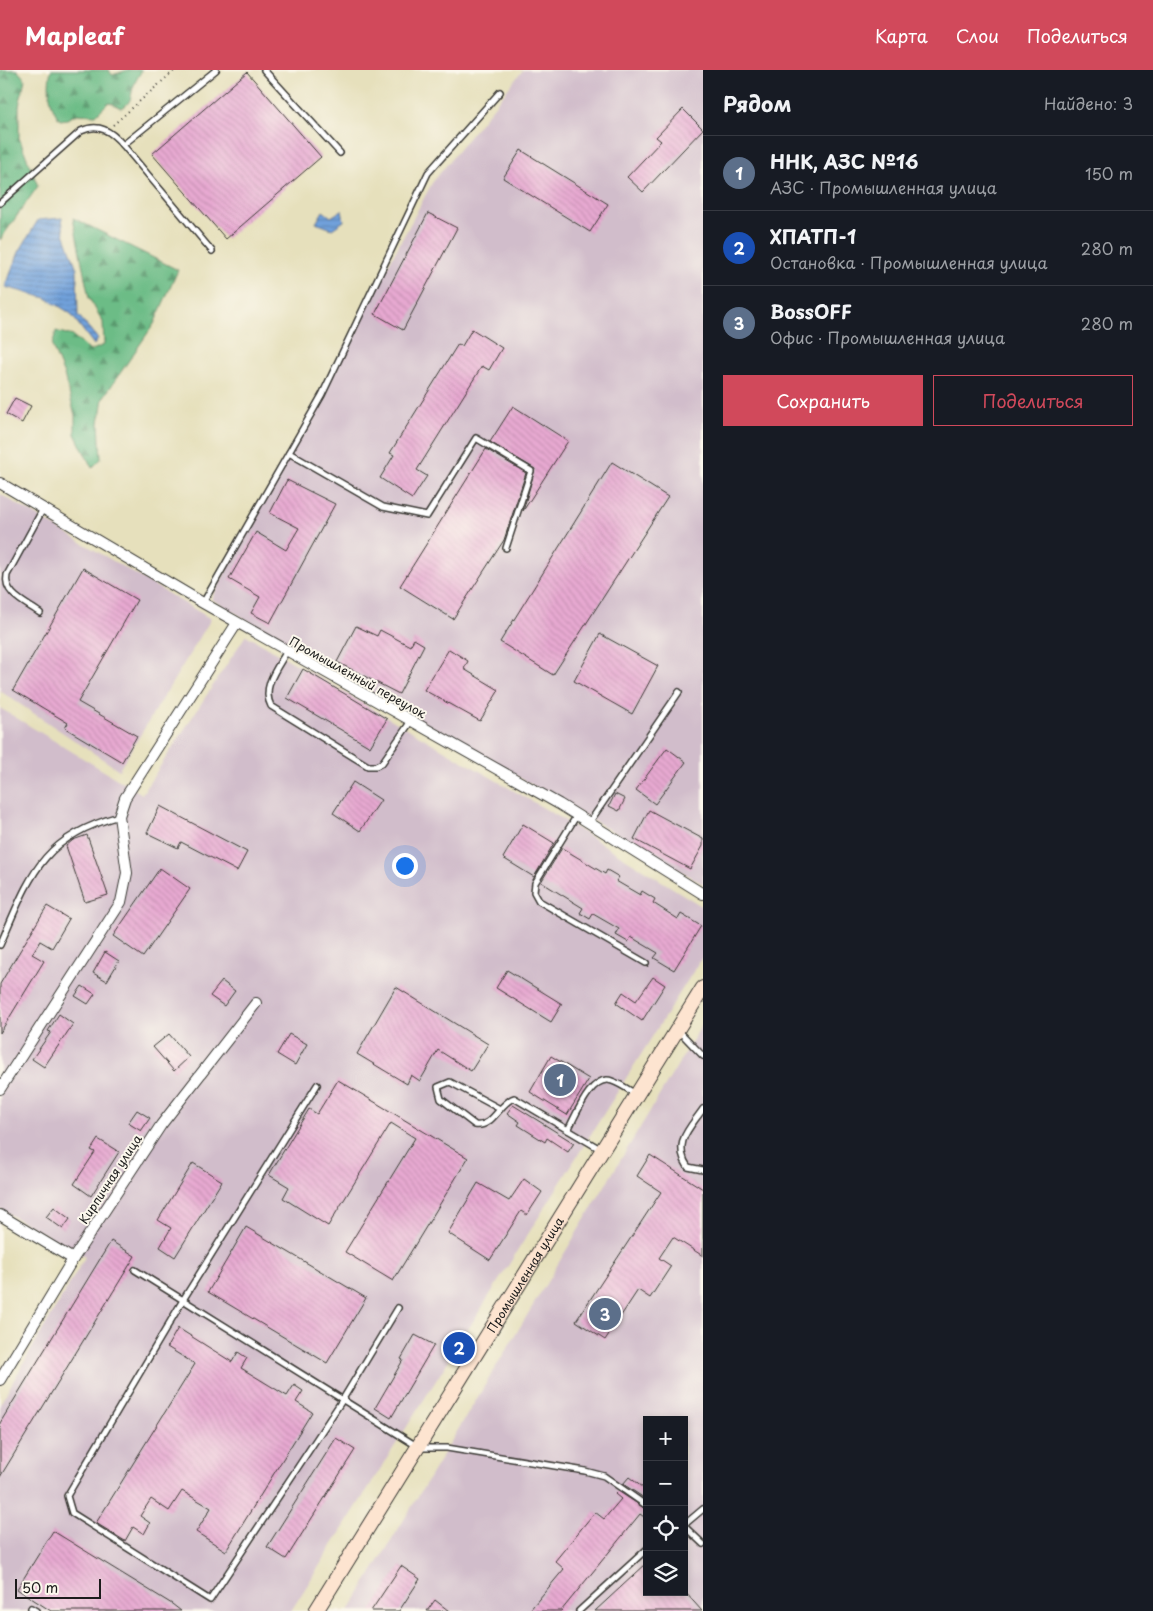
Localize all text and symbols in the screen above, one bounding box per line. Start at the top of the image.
text: Mapleaf [25,17,124,53]
text: Карта [875,22,928,49]
text: Слои [956,22,999,49]
text: Поделиться [1027,22,1128,49]
text: Рядом [723,87,791,119]
text: Найдено: 3 [1044,91,1133,115]
text: ННК, АЗС №16 [770,147,918,175]
text: 1 [735,161,743,185]
text: 150 m [1085,161,1133,185]
text: АЗС · Промышленная улица [770,175,997,199]
text: ХПАТП-1 [770,222,856,250]
text: 2 [733,236,745,260]
text: 280 m [1081,236,1133,260]
text: Остановка · Промышленная улица [770,250,1048,274]
text: BossOFF [770,297,852,325]
text: 3 [734,311,744,335]
text: 280 m [1081,311,1133,335]
text: Офис · Промышленная улица [770,325,1005,349]
button: Сохранить [723,375,923,426]
button: Поделиться [933,375,1133,426]
street label: Промышленный переулок [286,632,430,723]
your location [392,853,418,879]
pin: 1 [544,1061,576,1099]
street label: Кирпичная улица [74,1130,146,1227]
street label: Промышленная улица [482,1213,568,1336]
pin: 3 [589,1295,621,1333]
pin: 2 [443,1329,475,1367]
map controls [643,1416,688,1596]
button: + [643,1416,688,1461]
button: − [643,1461,688,1506]
button: locate [643,1506,688,1551]
button: layers [643,1551,688,1596]
scale bar [15,1576,101,1599]
text: 50 m [22,1577,58,1598]

